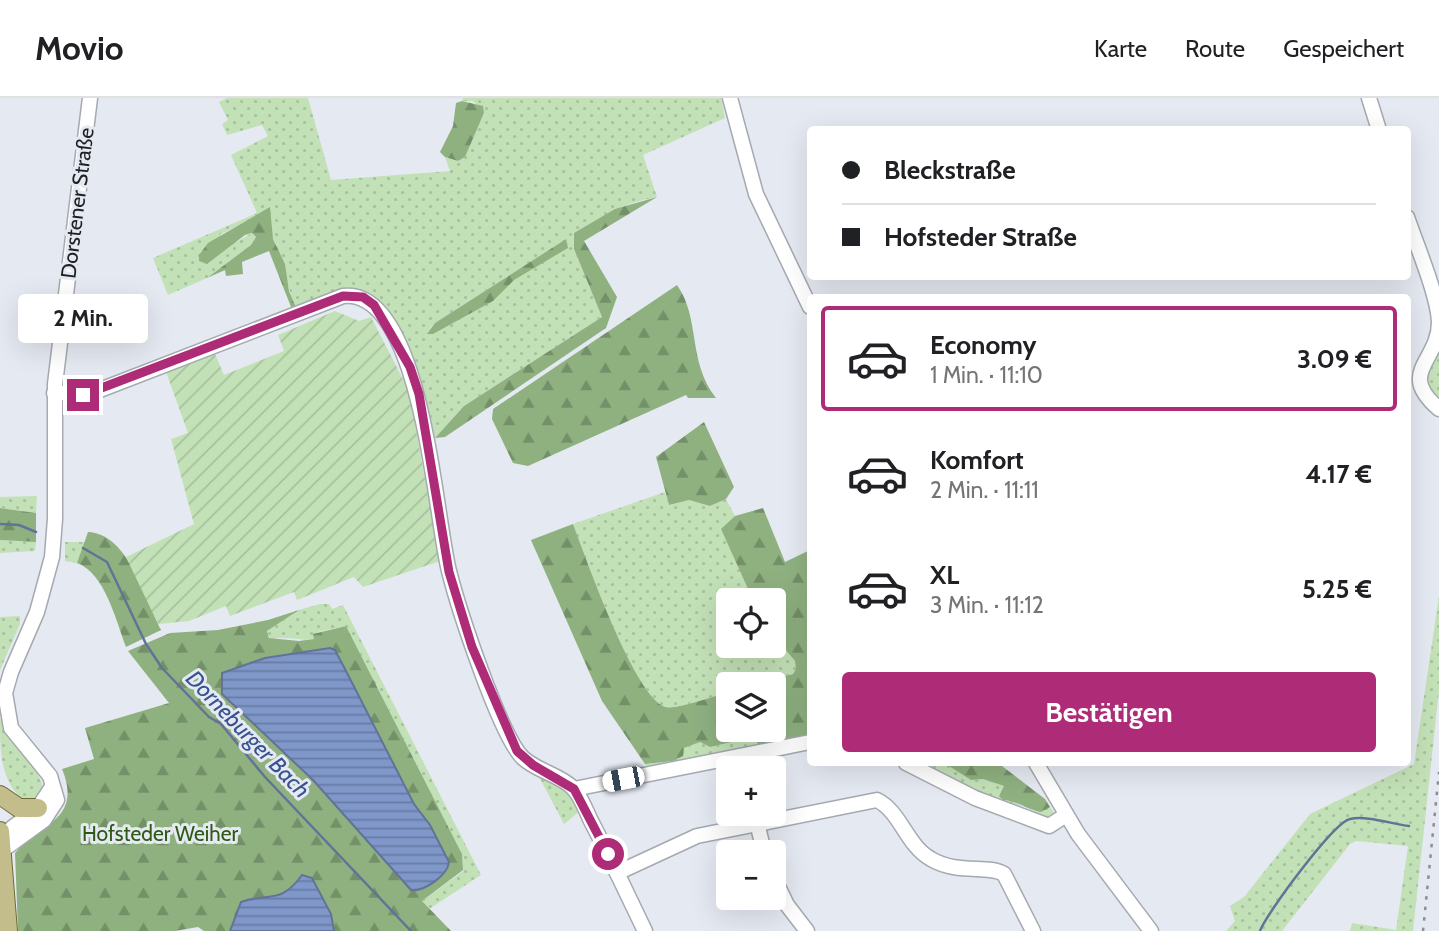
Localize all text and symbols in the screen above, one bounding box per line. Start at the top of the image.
text: Movio [35,28,124,68]
text: Karte [1094,34,1147,63]
text: Route [1185,34,1245,63]
text: Gespeichert [1283,34,1404,63]
street label: Dorstener Straße [55,126,99,280]
text: Bleckstraße [884,154,1016,186]
text: Hofsteder Straße [884,221,1077,253]
callout: 2 Min. [18,294,148,342]
text: 2 Min. [53,304,113,332]
icon: car [846,327,909,390]
text: Economy [930,329,1036,361]
text: 3.09 € [1297,343,1372,375]
text: 1 Min. · 11:10 [930,361,1043,389]
route end [67,379,99,411]
icon: car [846,442,909,505]
text: Komfort [930,444,1024,476]
text: 4.17 € [1305,458,1372,490]
text: 2 Min. · 11:11 [930,476,1039,504]
icon: car [846,557,909,620]
text: XL [930,559,959,591]
text: 5.25 € [1302,573,1372,605]
map controls [716,588,786,910]
button: locate [716,588,786,658]
text: 3 Min. · 11:12 [930,591,1044,619]
water label: Dorneburger Bach [180,664,316,804]
button: layers [716,672,786,742]
button: Bestätigen [842,672,1376,752]
button: + [716,756,786,826]
car [601,765,646,793]
park label: Hofsteder Weiher [82,821,238,846]
route start [592,838,624,870]
button: − [716,840,786,910]

